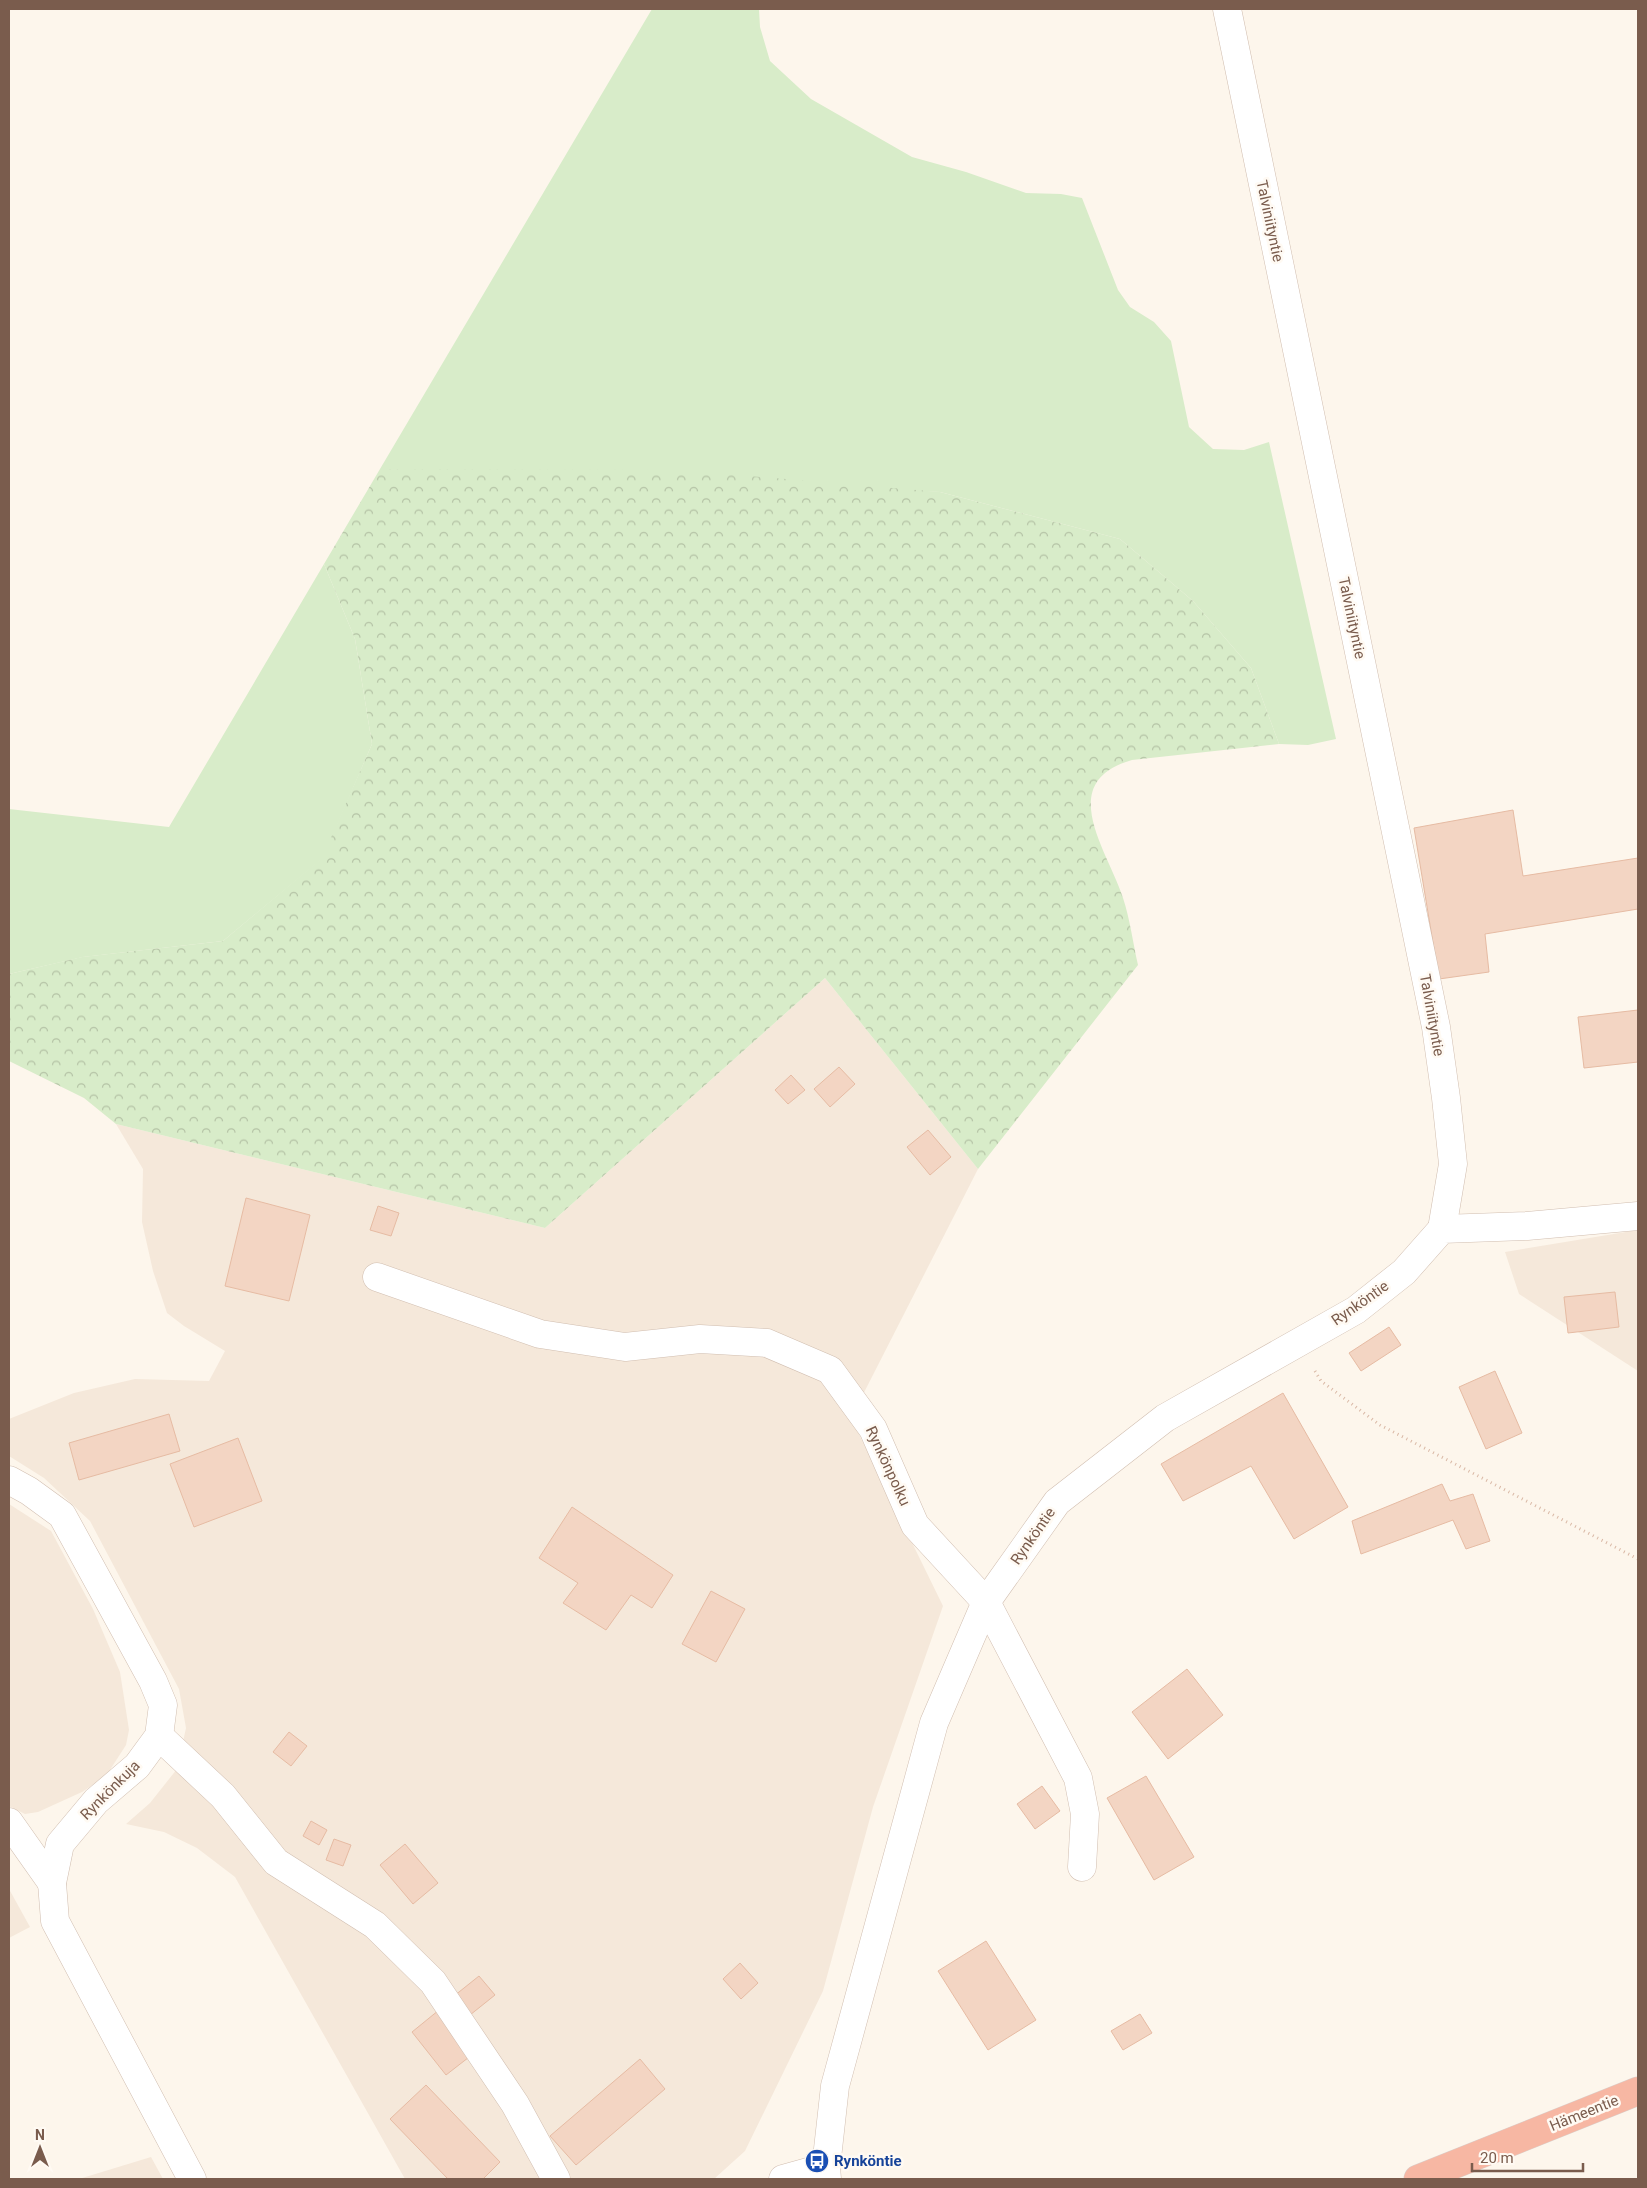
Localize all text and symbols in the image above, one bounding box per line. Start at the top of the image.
street label: Talviniityntie [1253,178,1287,264]
street label: Talviniityntie [1335,575,1369,661]
street label: Talviniityntie [1416,972,1448,1058]
street label: Rynköntie [1328,1277,1392,1329]
street label: Rynkönpolku [862,1423,914,1509]
street label: Rynköntie [1007,1504,1059,1568]
street label: Rynkönkuja [77,1757,143,1823]
street label: Hämeentie [1547,2091,1621,2135]
north arrow [15,2123,65,2173]
text: N [35,2127,45,2143]
scale bar [1472,2140,1583,2172]
bus stop icon: Rynköntie [804,2148,830,2174]
text: 20 m [1480,2149,1514,2167]
place label: Rynköntie [834,2152,902,2170]

